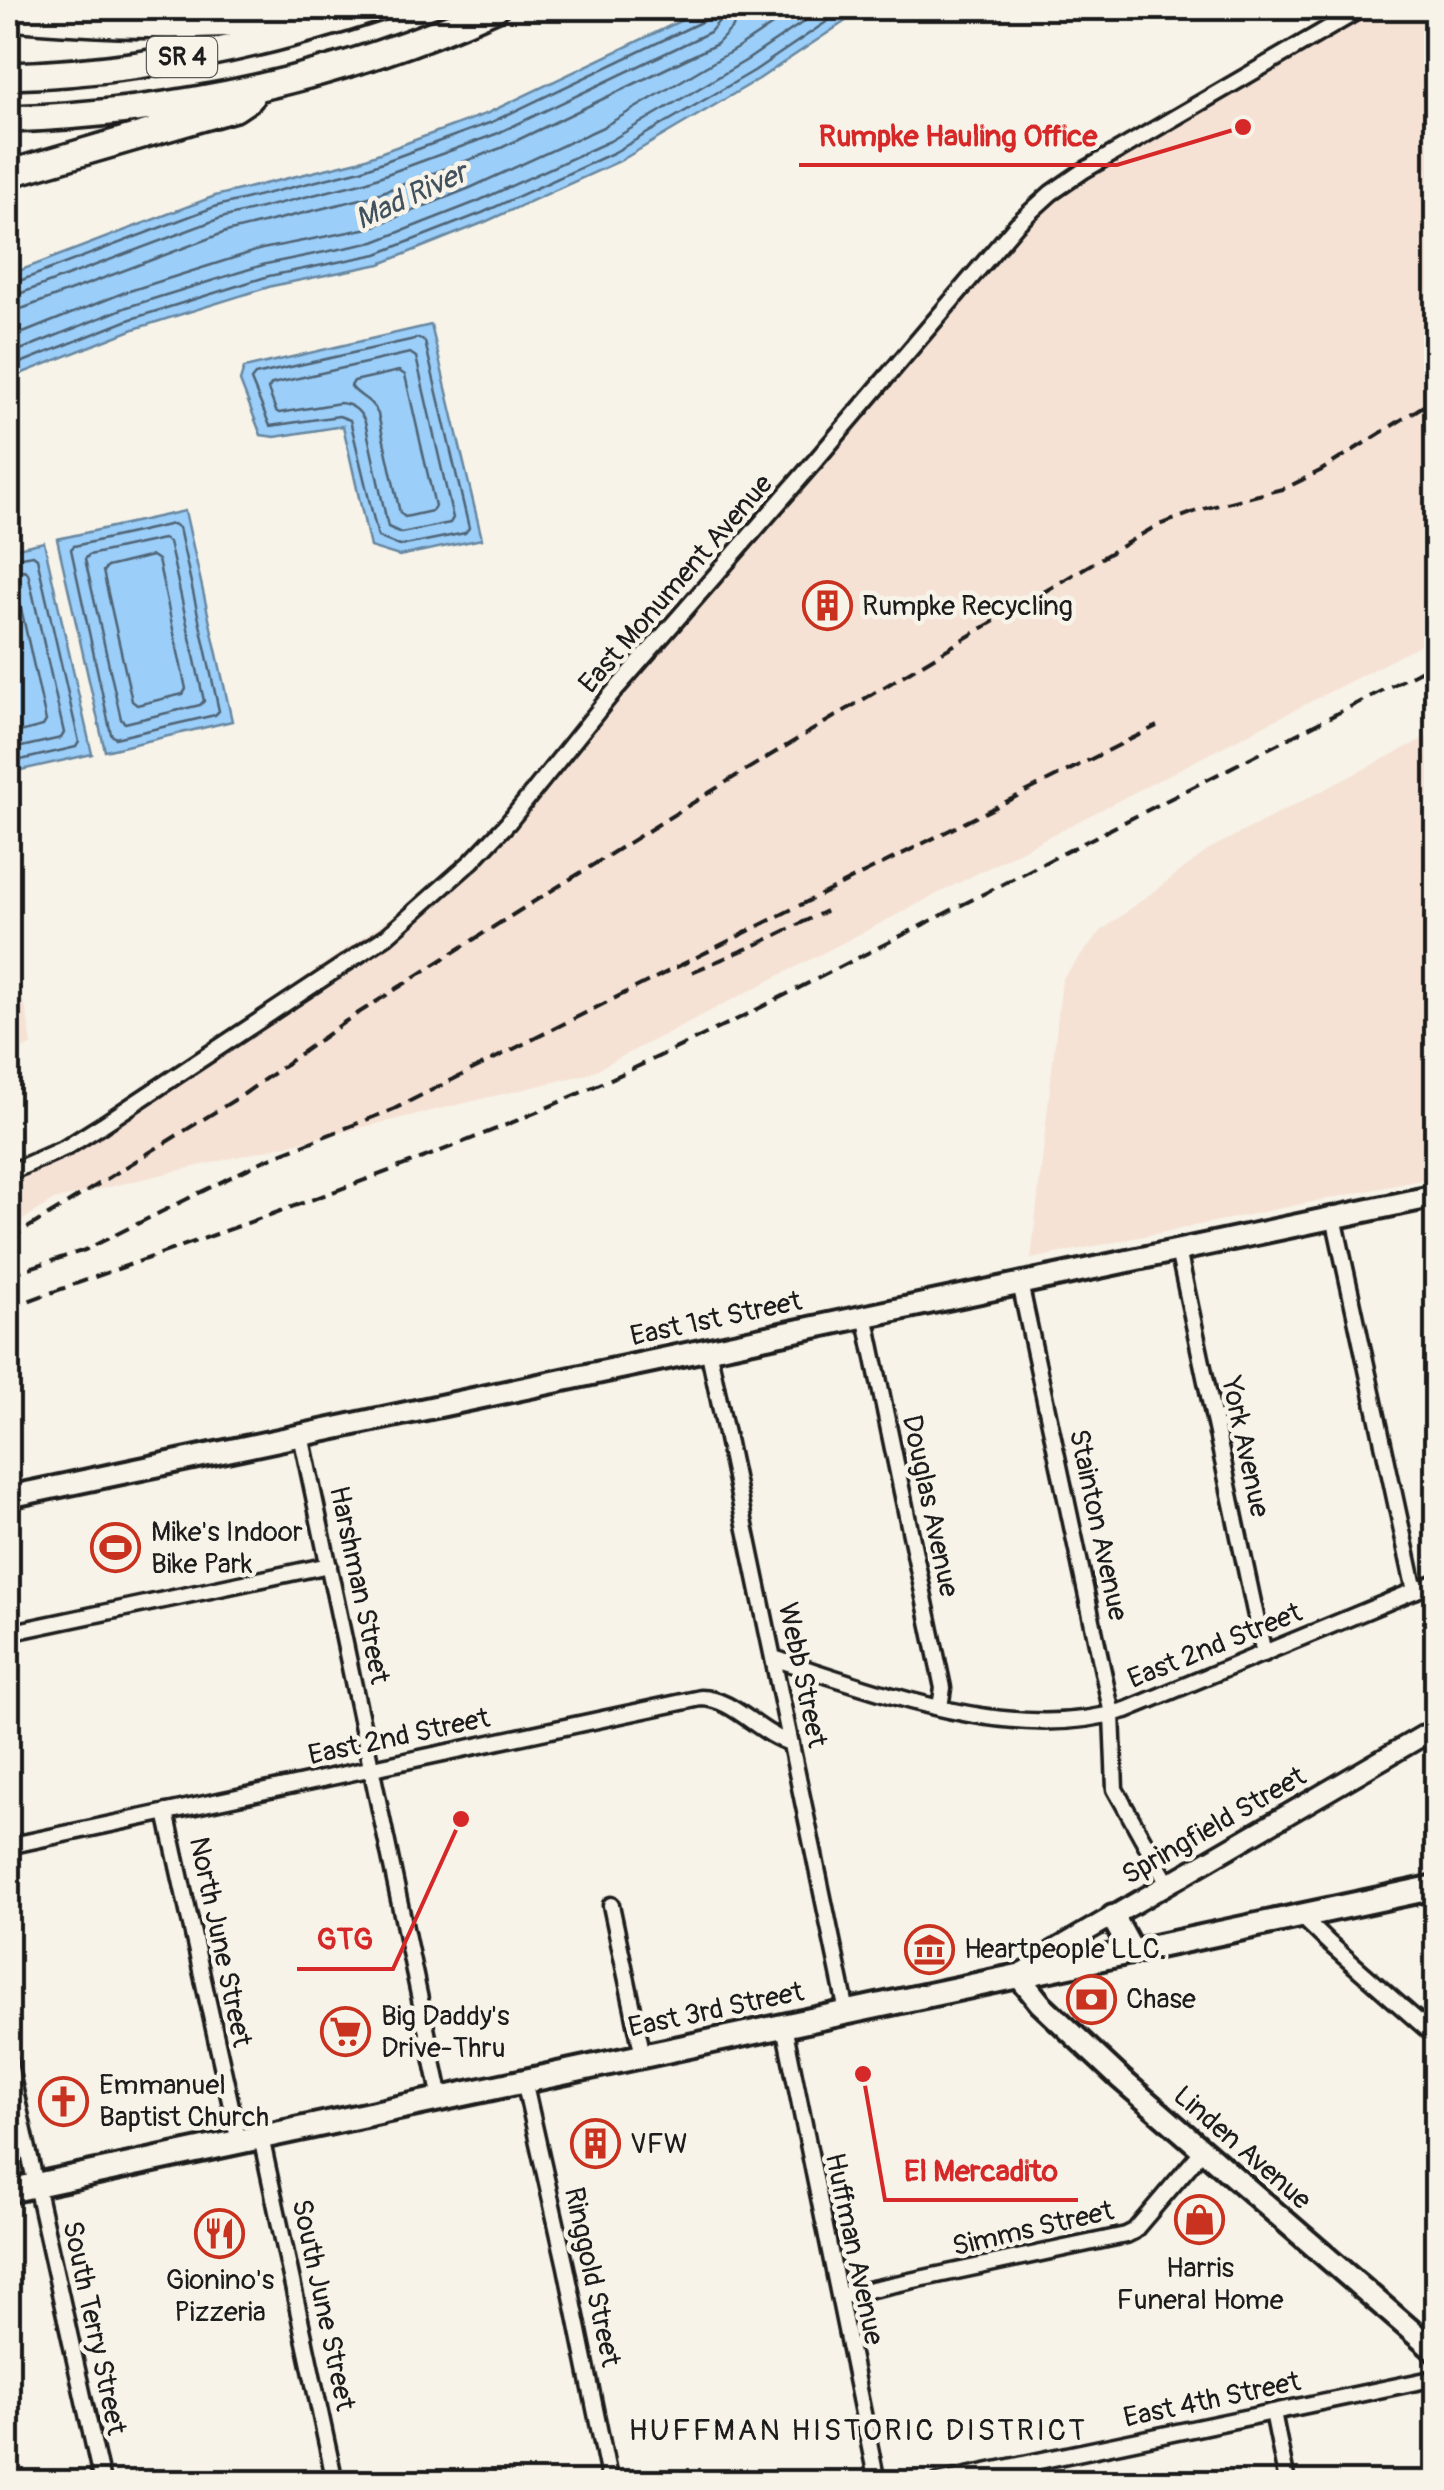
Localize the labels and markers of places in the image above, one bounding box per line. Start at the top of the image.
callout: Rumpke Hauling Office [799,105,1117,165]
building icon: Rumpke Recycling [801,580,853,632]
place label: Rumpke Recycling [862,589,1073,624]
place label: Mike's Indoor Bike Park [151,1515,303,1582]
sports icon: Mike's Indoor Bike Park [90,1522,142,1574]
callout: GTG [297,1909,393,1969]
museum icon: Heartpeople LLC. [903,1923,955,1975]
place label: Heartpeople LLC. [964,1932,1166,1967]
bank icon: Chase [1065,1973,1117,2025]
place label: Chase [1126,1982,1196,2017]
place label: Big Daddy's Drive-Thru [381,1999,510,2066]
supermarket icon: Big Daddy's Drive-Thru [320,2006,372,2058]
place label: Emmanuel Baptist Church [99,2068,269,2135]
church icon: Emmanuel Baptist Church [38,2075,90,2127]
building icon: VFW [569,2118,621,2170]
place label: VFW [630,2127,688,2162]
callout: El Mercadito [885,2140,1078,2200]
shop icon: Harris Funeral Home [1174,2194,1226,2246]
restaurant icon: Gionino's Pizzeria [194,2207,246,2259]
place label: Harris Funeral Home [1117,2251,1284,2318]
place label: Gionino's Pizzeria [166,2263,275,2330]

